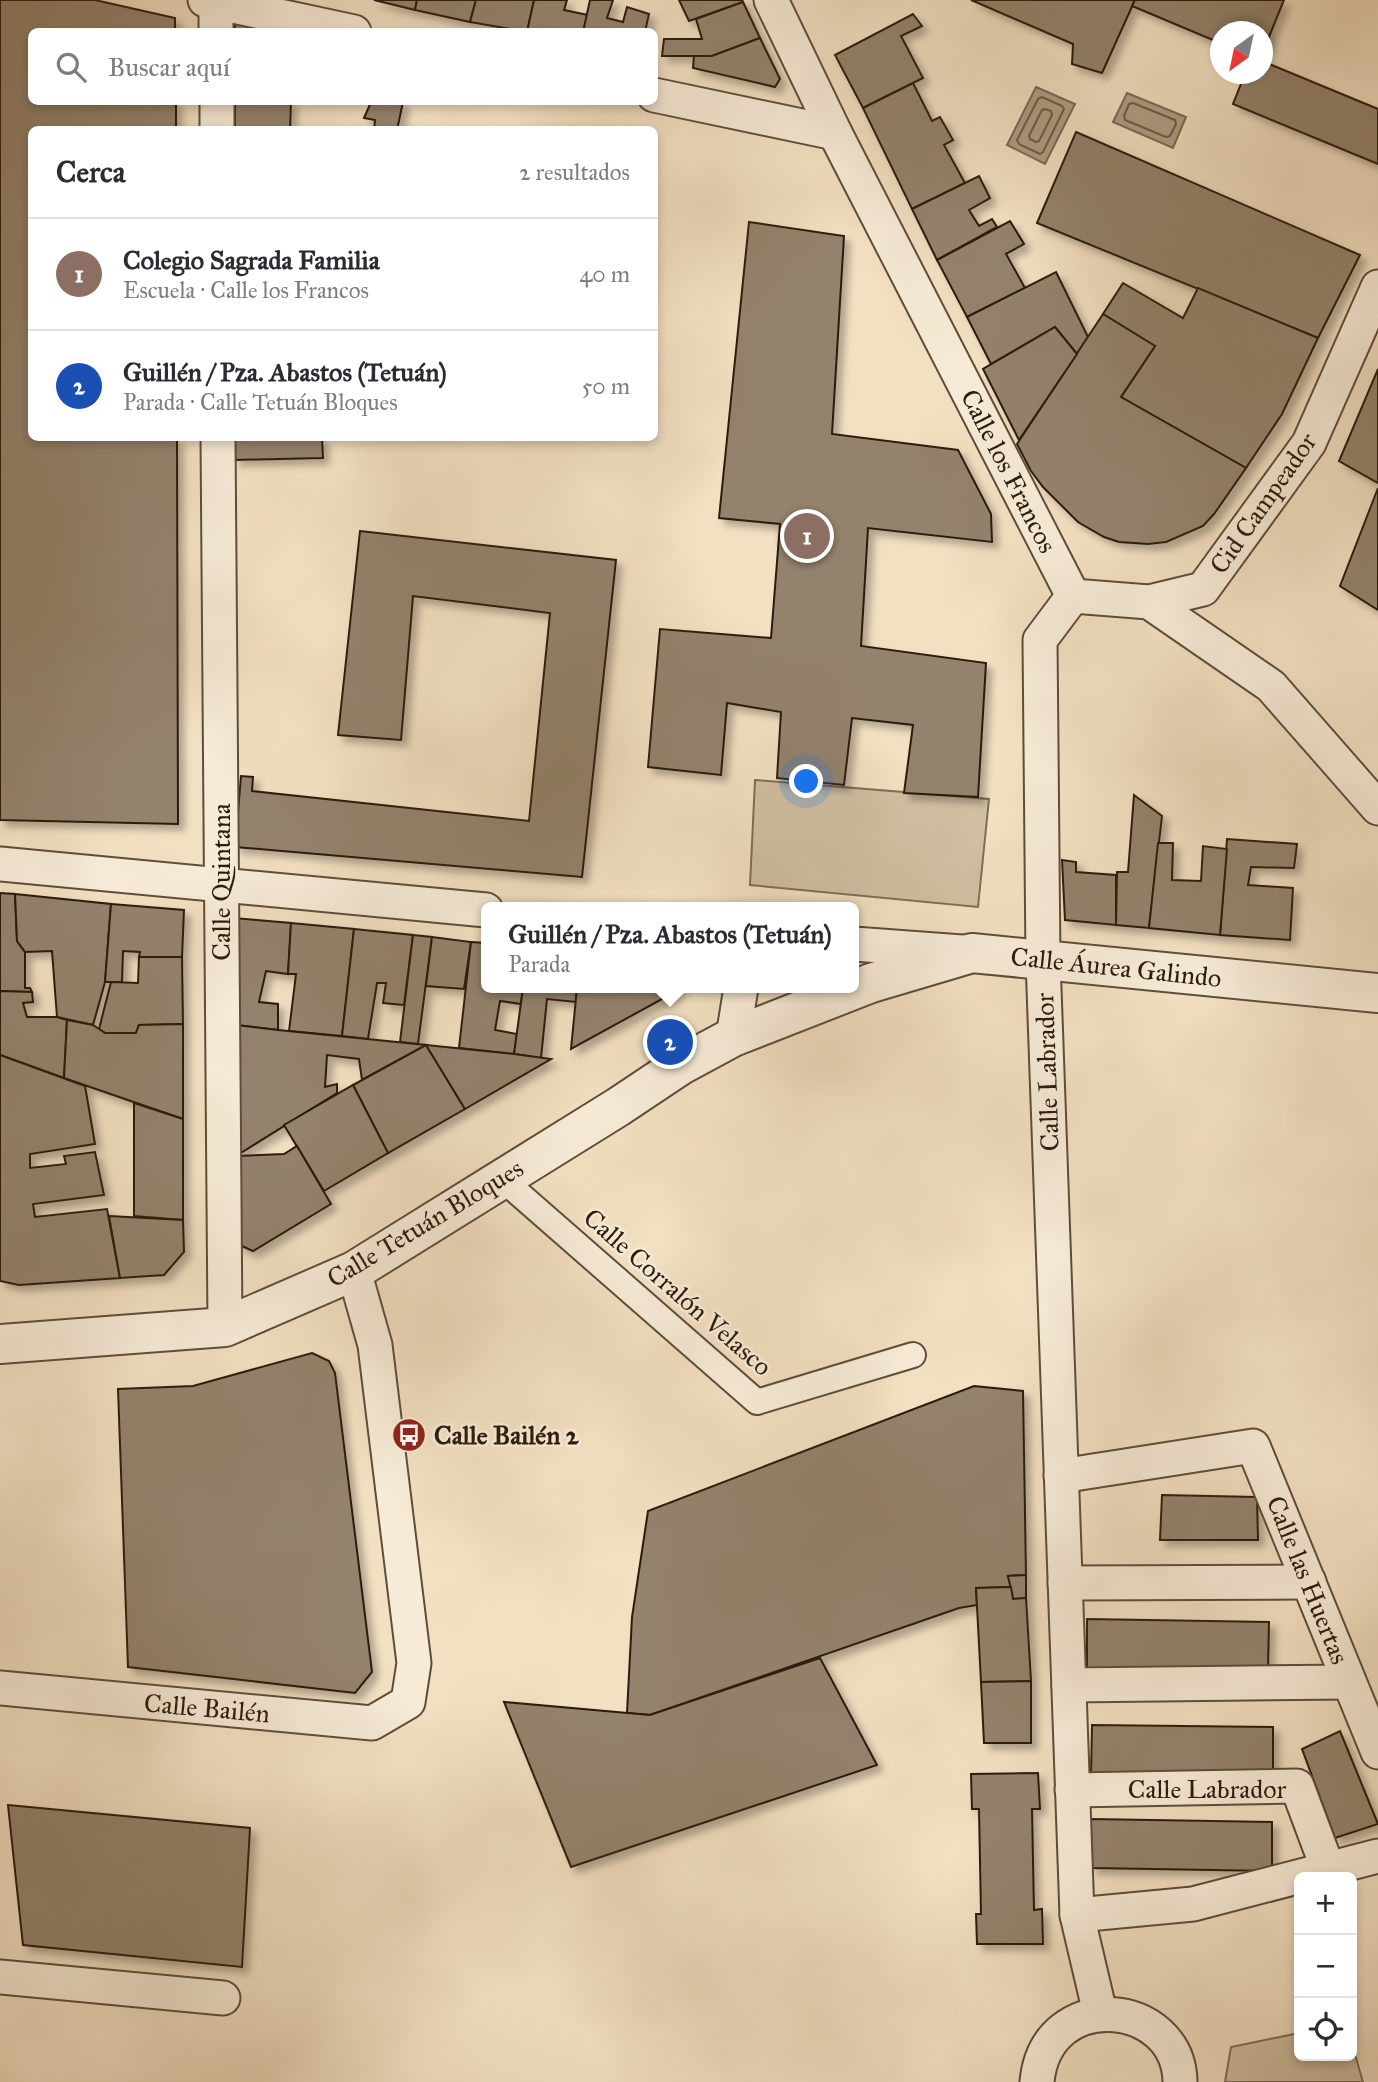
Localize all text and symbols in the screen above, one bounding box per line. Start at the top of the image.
north arrow [1210,21,1273,84]
search box [28,28,658,105]
icon: search [52,48,90,86]
text: Buscar aquí [108,51,230,83]
text: Cerca [56,154,125,190]
text: 2 resultados [519,158,630,186]
text: Colegio Sagrada Familia [123,244,380,276]
text: 1 [74,260,84,288]
text: 40 m [580,260,630,288]
text: Escuela · Calle los Francos [123,276,369,304]
text: Guillén / Pza. Abastos (Tetuán) [123,356,447,388]
text: 2 [73,372,85,400]
text: 50 m [582,372,630,400]
street label: Calle los Francos [954,384,1064,558]
text: Parada · Calle Tetuán Bloques [123,388,398,416]
street label: Cid Campeador [1203,426,1324,580]
pin: 1 [784,510,830,562]
your location [789,764,823,798]
street label: Calle Quintana [205,803,237,961]
popup [481,902,859,993]
text: Guillén / Pza. Abastos (Tetuán) [508,918,832,950]
street label: Calle Áurea Galindo [1009,940,1223,994]
text: Parada [508,950,570,978]
street label: Calle Labrador [1028,992,1066,1152]
pin: 2 [647,1016,693,1068]
street label: Calle Tetuán Bloques [321,1152,529,1294]
street label: Calle Corralón Velasco [577,1201,779,1383]
bus stop icon: Calle Bailén 2 [390,1416,428,1454]
place label: Calle Bailén 2 [434,1419,580,1451]
street label: Calle las Huertas [1260,1491,1356,1669]
street label: Calle Bailén [143,1687,271,1729]
street label: Calle Labrador [1128,1773,1287,1805]
map controls [1294,1872,1357,2061]
button: + [1294,1872,1357,1935]
button: − [1294,1935,1357,1998]
button: locate [1294,1998,1357,2061]

